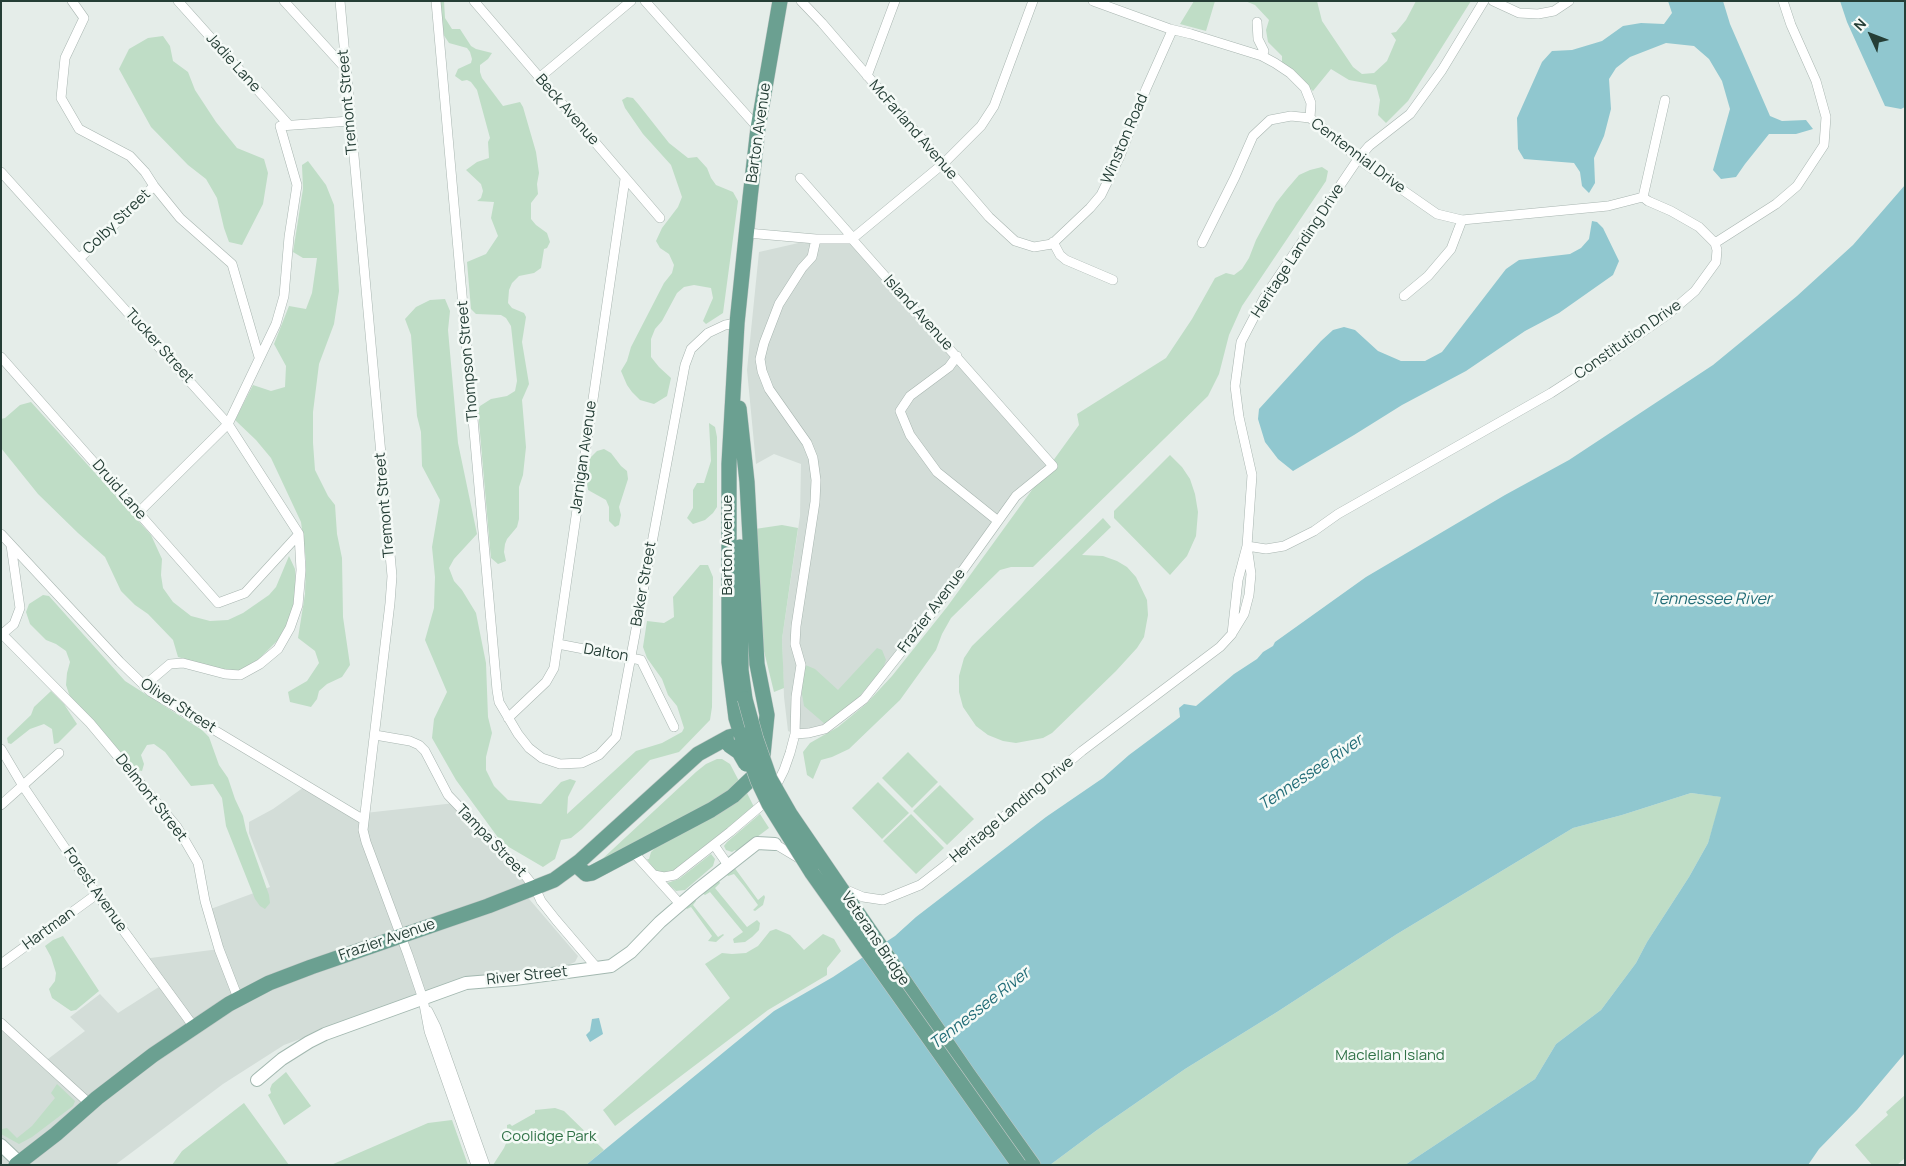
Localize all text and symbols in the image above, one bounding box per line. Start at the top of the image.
north arrow [1846,10,1896,60]
text: N [1849,14,1870,35]
street label: Jadie Lane [202,30,264,96]
street label: Tremont Street [334,49,362,155]
street label: Beck Avenue [531,71,603,149]
street label: McFarland Avenue [865,77,961,183]
street label: Barton Avenue [743,82,775,184]
street label: Winston Road [1098,91,1152,187]
street label: Centennial Drive [1307,115,1409,197]
street label: Heritage Landing Drive [1248,181,1348,321]
street label: Colby Street [80,185,154,259]
street label: Island Avenue [879,272,957,354]
street label: Constitution Drive [1571,296,1685,384]
street label: Thompson Street [454,300,482,422]
street label: Tucker Street [121,305,197,387]
street label: Jarnigan Avenue [567,400,601,514]
street label: Tremont Street [371,452,399,558]
street label: Druid Lane [88,456,150,524]
street label: Barton Avenue [719,495,737,595]
street label: Baker Street [628,540,660,628]
street label: Frazier Avenue [894,565,970,657]
water label: Tennessee River [1650,590,1772,610]
street label: Dalton [582,640,630,666]
street label: Oliver Street [137,675,219,737]
water label: Tennessee River [1255,731,1367,815]
street label: Delmont Street [111,751,191,845]
street label: Heritage Landing Drive [946,753,1078,867]
street label: Tampa Street [452,801,530,881]
street label: Forest Avenue [59,845,131,935]
street label: Veterans Bridge [837,889,913,989]
street label: Hartman [19,904,79,954]
street label: Frazier Avenue [336,915,438,965]
street label: River Street [486,963,568,989]
water label: Tennessee River [926,964,1034,1054]
park label: Maclellan Island [1335,1047,1445,1065]
park label: Coolidge Park [502,1128,596,1146]

